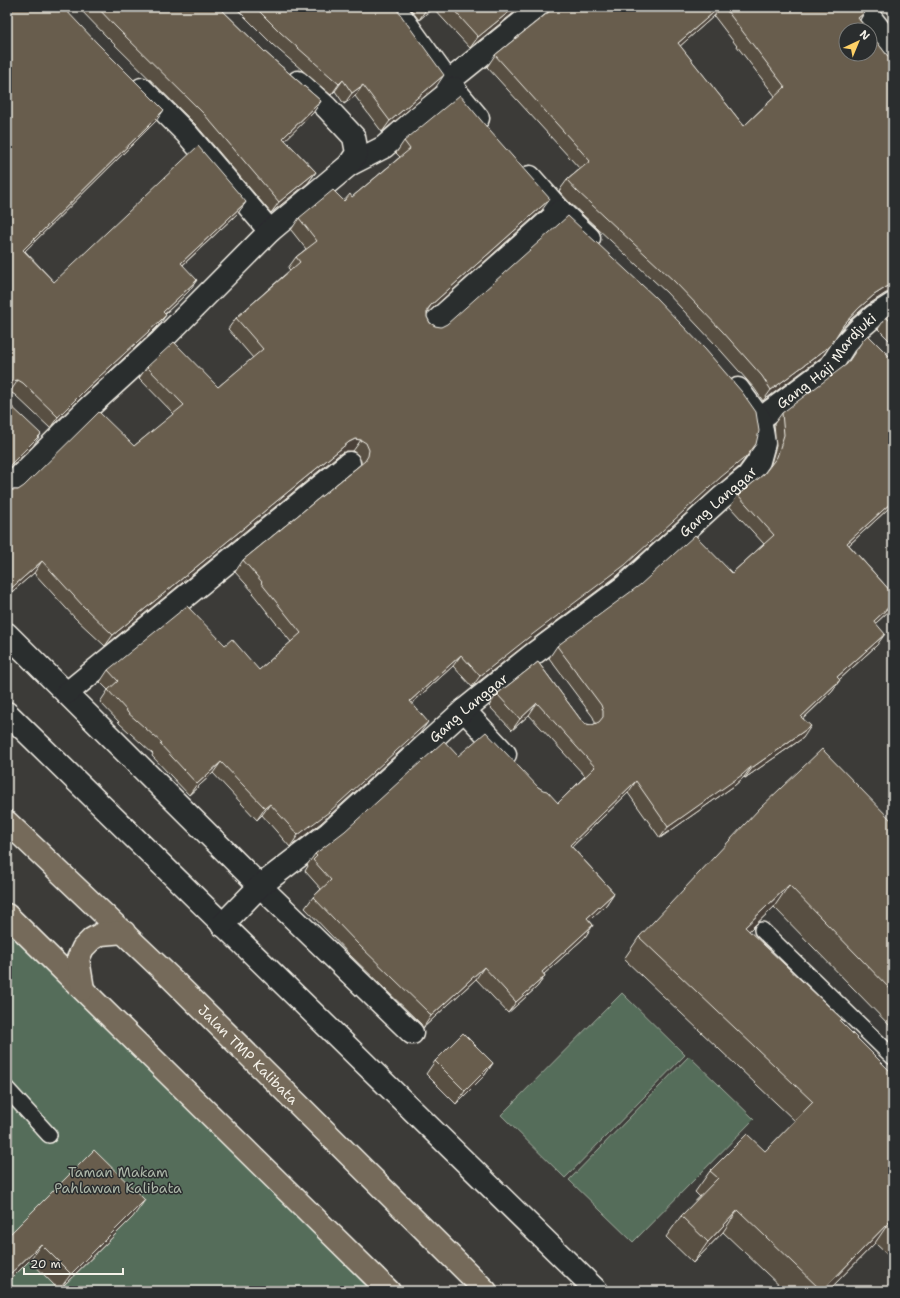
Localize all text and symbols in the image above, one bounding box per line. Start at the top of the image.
north arrow [838,22,878,62]
text: N [856,27,873,44]
street label: Gang Haji Mardjuki [773,309,880,413]
street label: Gang Langgar [675,463,761,541]
street label: Gang Langgar [425,669,512,746]
street label: Jalan TMP Kalibata [194,1001,302,1108]
park label: Taman Makam Pahlawan Kalibata [54,1163,182,1197]
scale bar [24,1250,123,1276]
text: 20 m [30,1256,61,1272]

